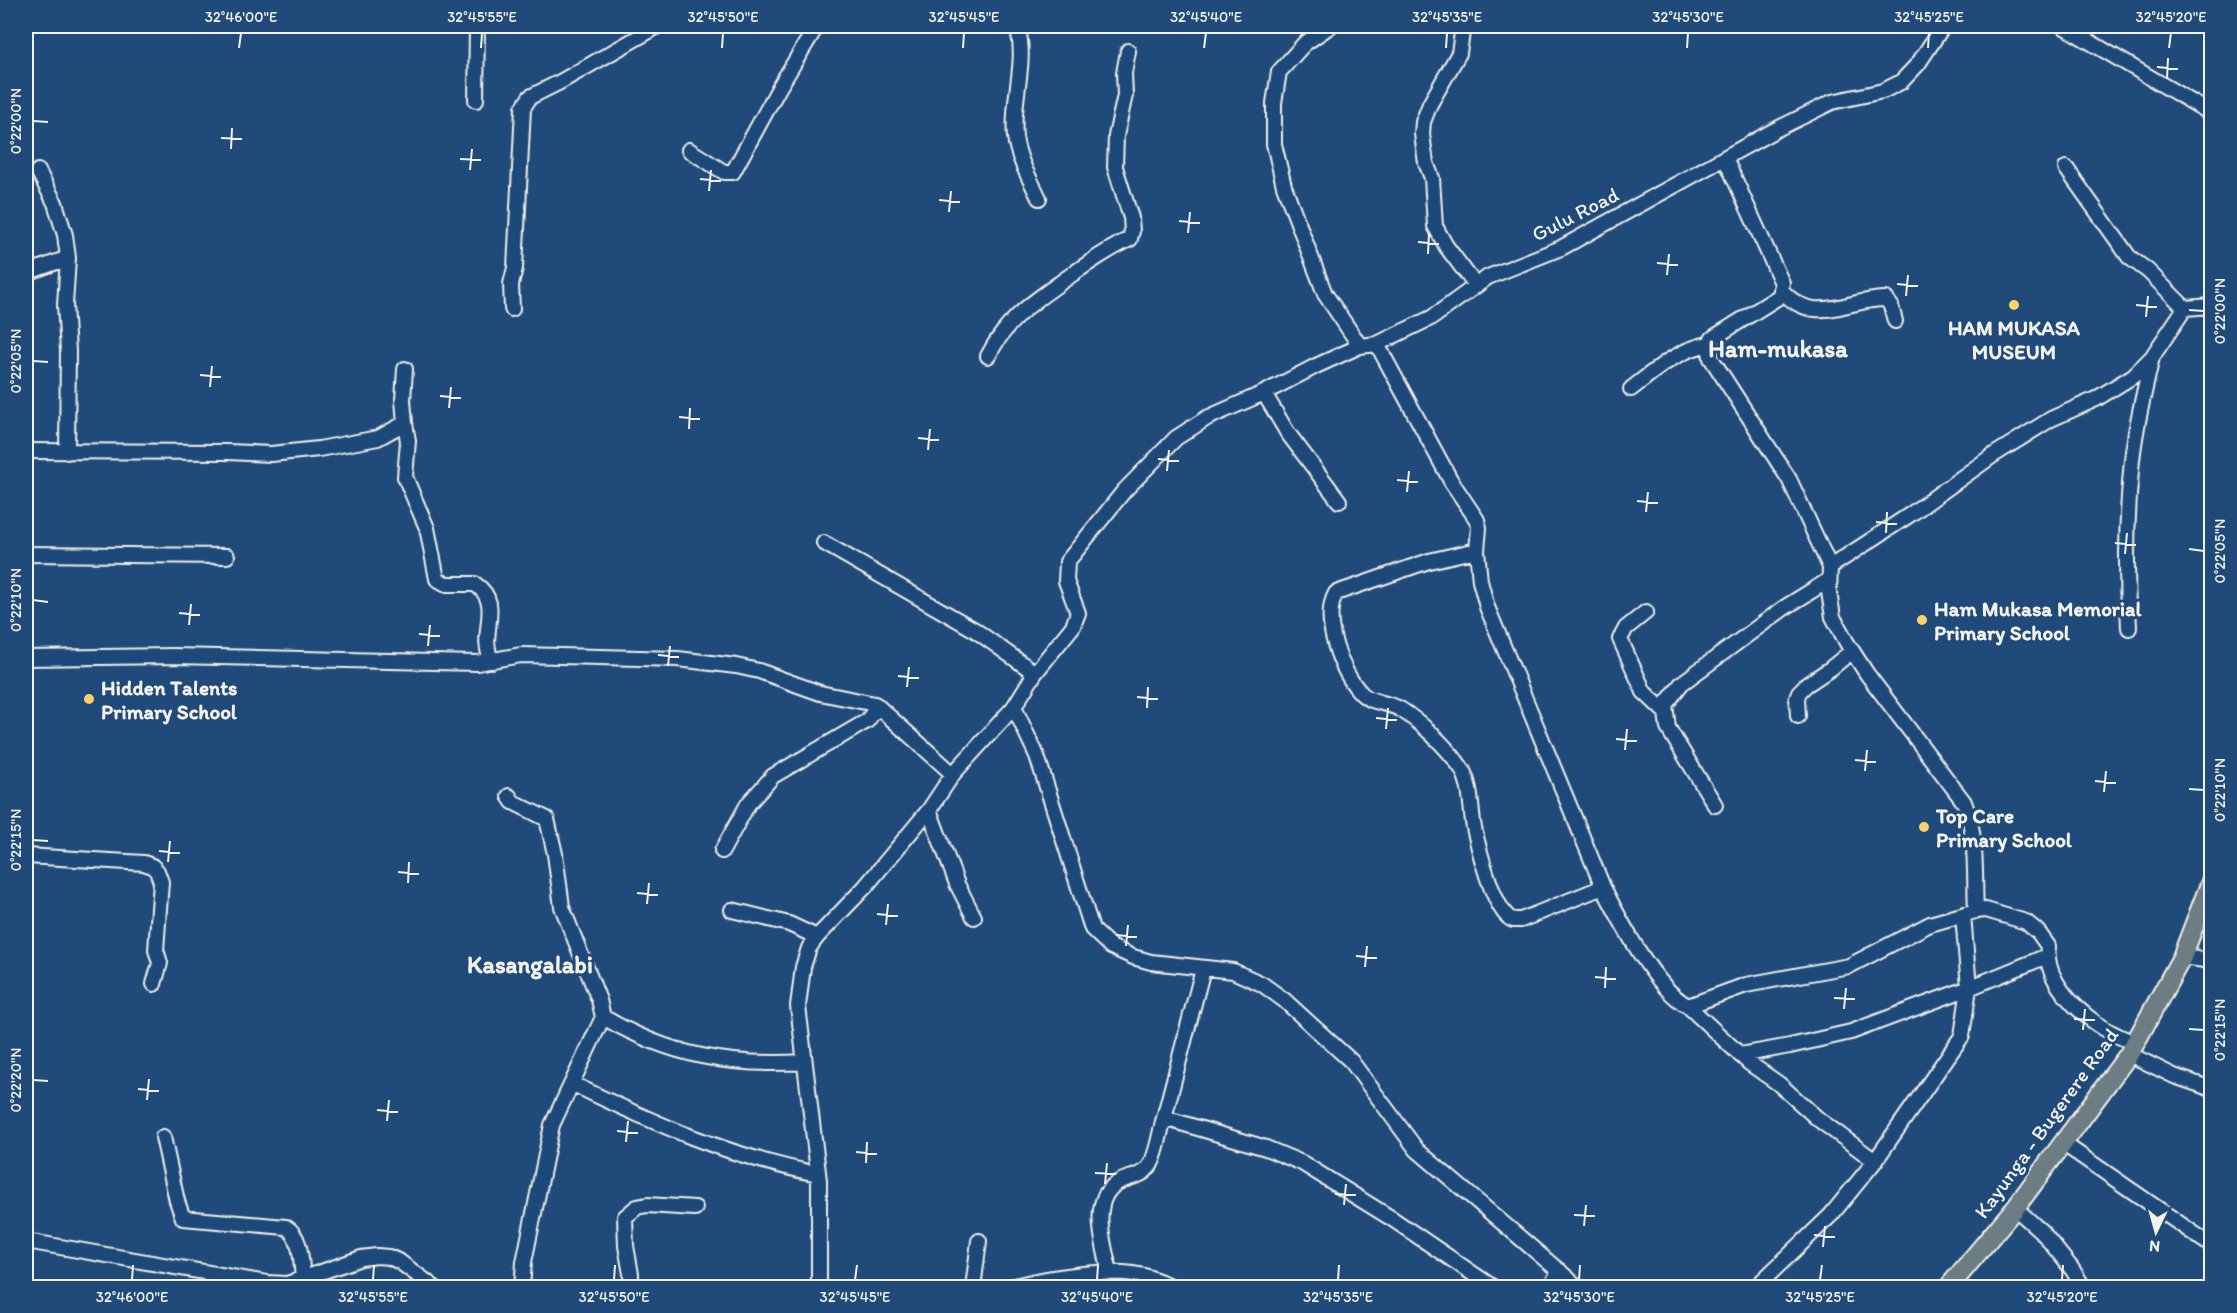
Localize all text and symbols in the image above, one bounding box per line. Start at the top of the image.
text: 32°46'00"E [205,8,277,26]
text: 32°45'55"E [447,8,517,26]
text: 32°45'50"E [687,8,759,26]
text: 32°45'45"E [929,8,999,26]
text: 32°45'40"E [1170,8,1242,26]
text: 32°45'35"E [1412,8,1482,26]
text: 32°45'30"E [1652,8,1724,26]
text: 32°45'25"E [1894,8,1964,26]
text: 32°45'20"E [2135,8,2207,26]
text: 0°22'00"N [7,88,25,154]
street label: Gulu Road [1527,182,1623,246]
text: 0°22'00"N [2211,278,2229,344]
marker: HAM MUKASA MUSEUM [2007,298,2021,312]
place label: HAM MUKASA MUSEUM [1948,315,2081,364]
text: 0°22'05"N [7,329,25,393]
district label: Ham-mukasa [1708,334,1848,363]
text: 0°22'05"N [2211,519,2229,583]
text: 0°22'10"N [7,568,25,632]
place label: Ham Mukasa Memorial Primary School [1934,596,2142,646]
marker: Ham Mukasa Memorial Primary School [1915,613,1929,627]
place label: Hidden Talents Primary School [101,675,238,725]
marker: Hidden Talents Primary School [82,692,96,706]
text: 0°22'10"N [2211,758,2229,822]
place label: Top Care Primary School [1935,803,2073,853]
text: 0°22'15"N [7,809,25,871]
marker: Top Care Primary School [1917,820,1931,834]
district label: Kasangalabi [467,950,593,980]
text: 0°22'15"N [2211,999,2229,1061]
street label: Kayunga - Bugerere Road [1969,1023,2124,1223]
text: 0°22'20"N [7,1048,25,1112]
north arrow [2126,1202,2186,1262]
text: N [2149,1237,2161,1256]
text: 32°46'00"E [96,1288,168,1306]
text: 32°45'55"E [338,1288,408,1306]
text: 32°45'50"E [578,1288,650,1306]
text: 32°45'45"E [820,1288,890,1306]
text: 32°45'40"E [1061,1288,1133,1306]
text: 32°45'35"E [1303,1288,1373,1306]
text: 32°45'30"E [1543,1288,1615,1306]
text: 32°45'25"E [1785,1288,1855,1306]
text: 32°45'20"E [2026,1288,2098,1306]

